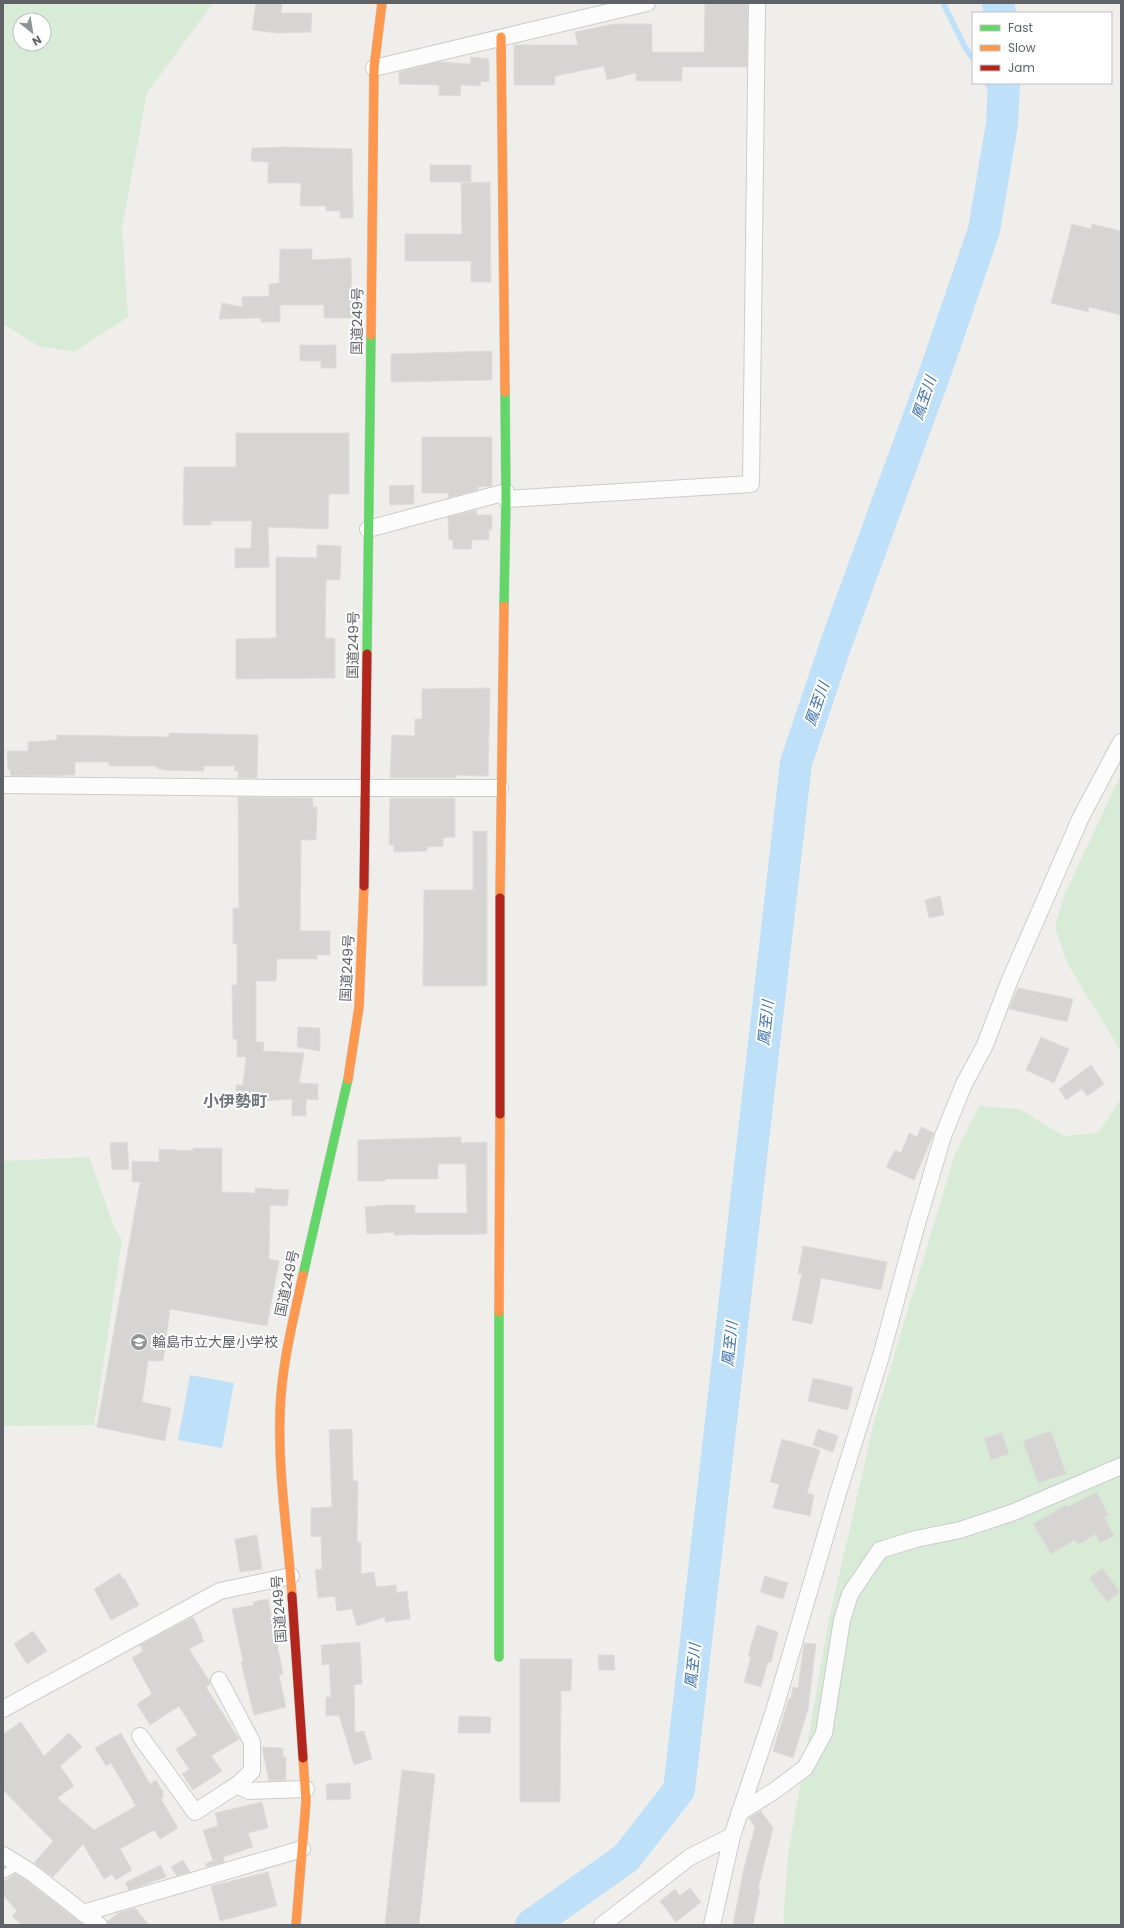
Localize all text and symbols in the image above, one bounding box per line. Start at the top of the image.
north arrow [12,12,52,52]
legend [972,12,1112,84]
text: Fast [1008,19,1033,36]
text: N [29,32,45,50]
text: Slow [1008,39,1036,56]
text: Jam [1008,59,1035,76]
street label: 国道249号 [346,287,368,355]
water label: 鳳至川 [906,371,941,423]
street label: 国道249号 [342,611,364,679]
water label: 鳳至川 [799,677,834,729]
street label: 国道249号 [335,934,359,1002]
water label: 鳳至川 [753,997,779,1046]
district label: 小伊勢町 [203,1090,267,1113]
street label: 国道249号 [270,1248,304,1318]
water label: 鳳至川 [717,1318,743,1367]
school or university icon: 輪島市立大屋小学校 [129,1332,149,1352]
place label: 輪島市立大屋小学校 [152,1332,278,1352]
street label: 国道249号 [267,1575,291,1643]
water label: 鳳至川 [680,1640,706,1689]

